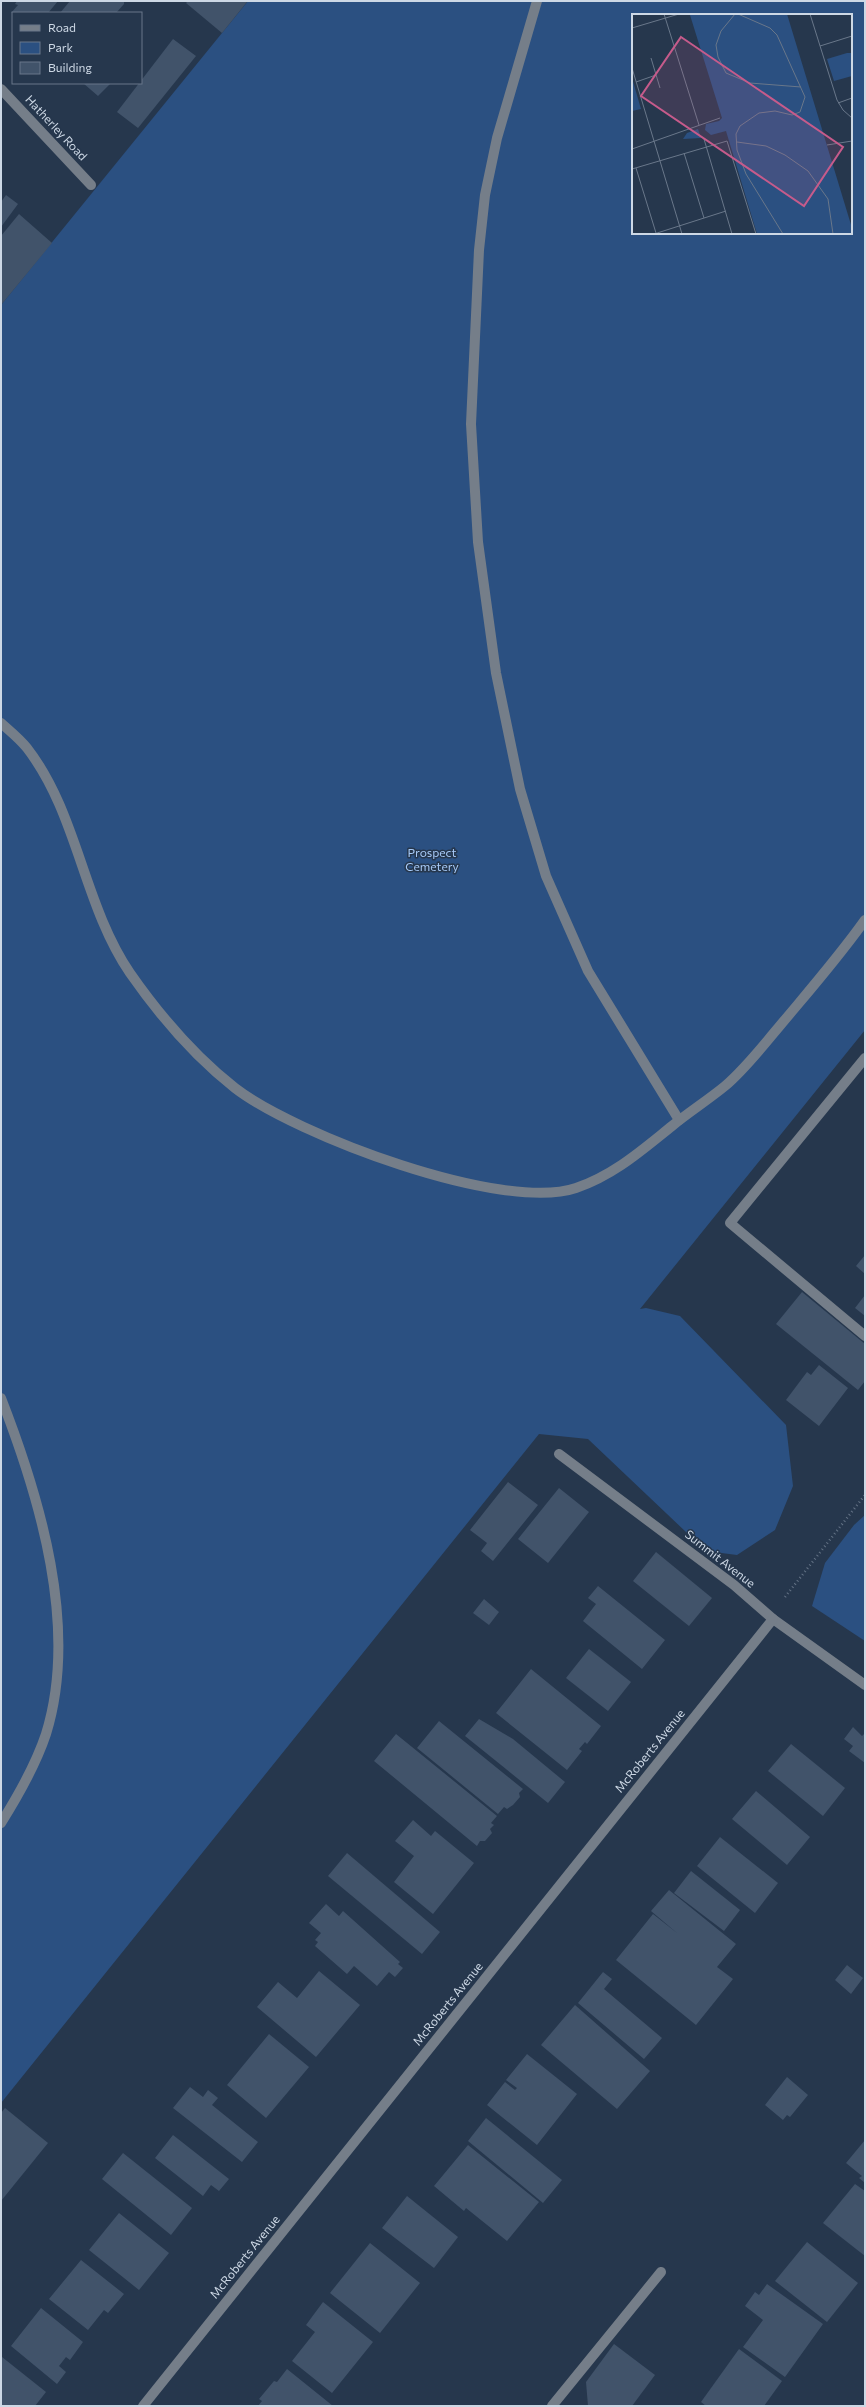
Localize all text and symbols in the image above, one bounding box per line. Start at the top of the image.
legend [12,12,142,84]
inset map [632,14,852,234]
text: Road [48,20,76,34]
text: Park [48,40,74,54]
text: Building [48,60,92,74]
street label: Hatherley Road [23,92,91,163]
park label: Prospect Cemetery [405,845,459,873]
street label: Summit Avenue [683,1527,758,1590]
street label: McRoberts Avenue [611,1706,687,1795]
street label: McRoberts Avenue [409,1959,485,2048]
street label: McRoberts Avenue [206,2212,282,2301]

